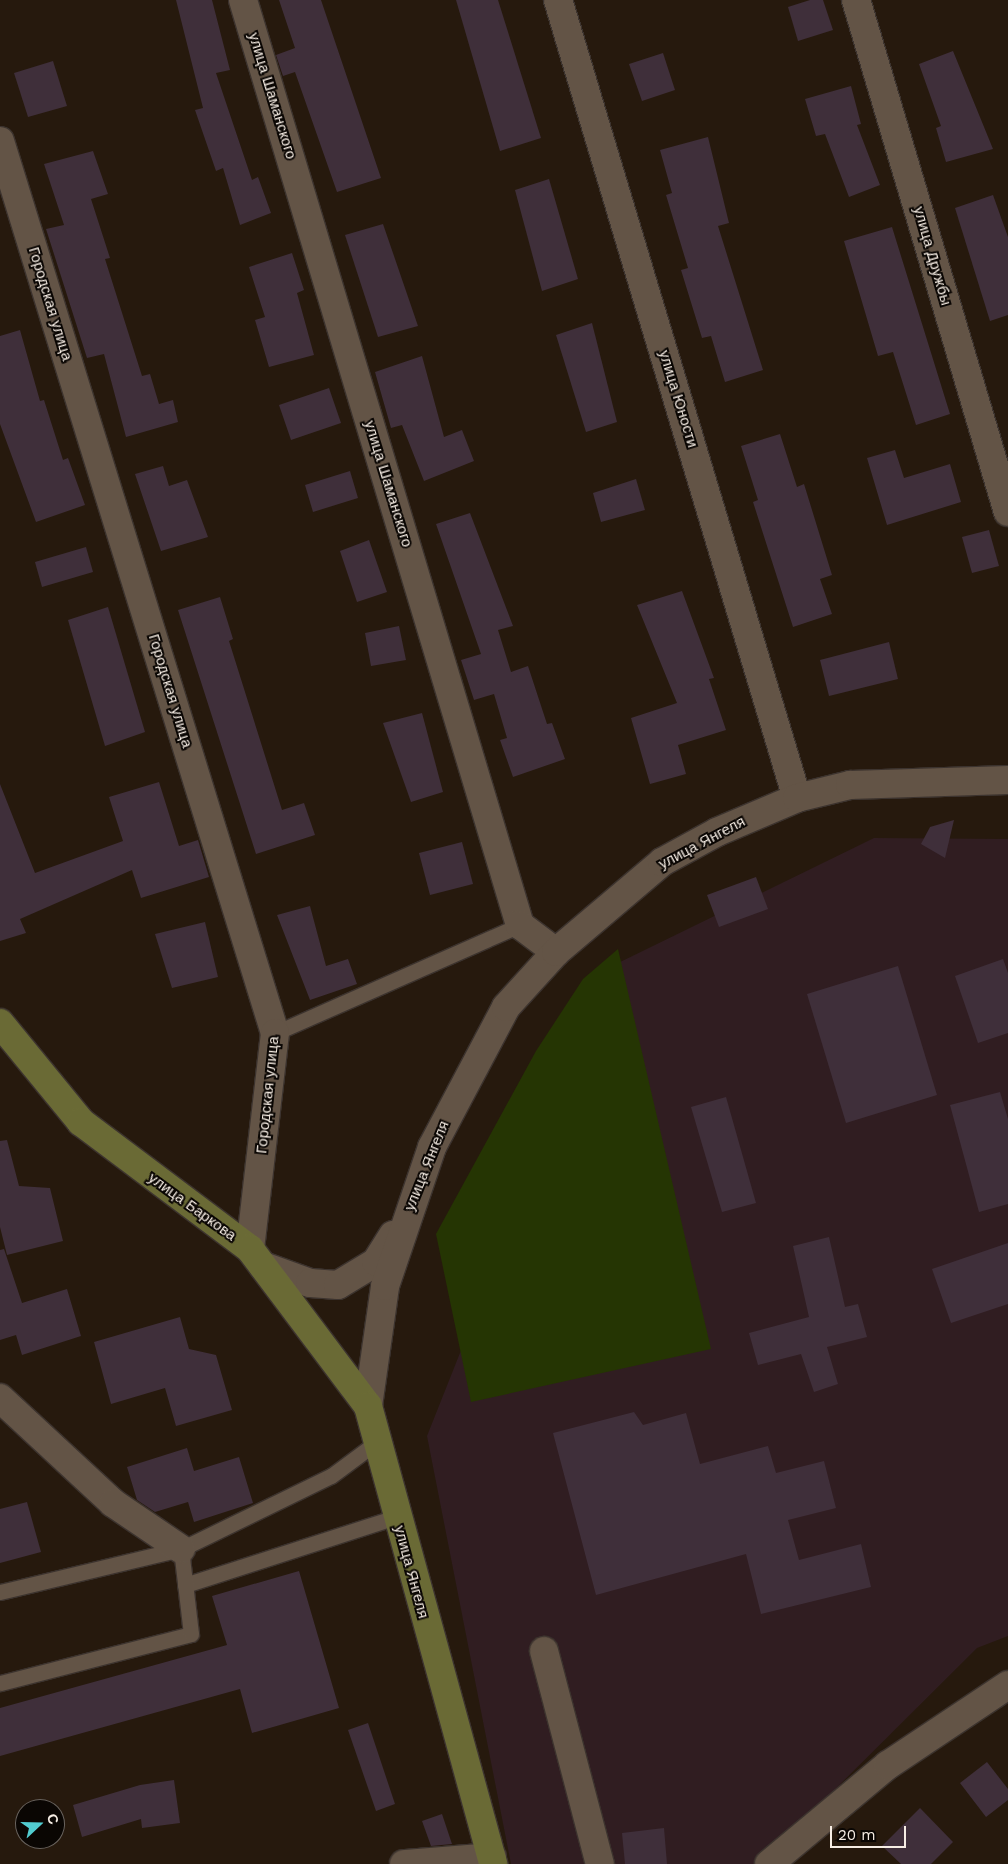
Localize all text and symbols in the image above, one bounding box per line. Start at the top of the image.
street label: улица Шаманского [244,31,300,161]
street label: улица Дружбы [909,205,955,307]
street label: Городская улица [24,245,76,363]
street label: улица Юности [655,348,701,450]
street label: улица Шаманского [360,419,416,549]
street label: Городская улица [144,632,196,750]
street label: улица Янгеля [656,813,748,873]
street label: Городская улица [253,1035,283,1155]
street label: улица Янгеля [401,1118,453,1214]
street label: улица Баркова [145,1169,239,1245]
street label: улица Янгеля [390,1524,432,1620]
north arrow [15,1799,65,1849]
text: С [44,1811,62,1827]
scale bar [833,1816,909,1848]
text: 20 m [838,1826,876,1844]

